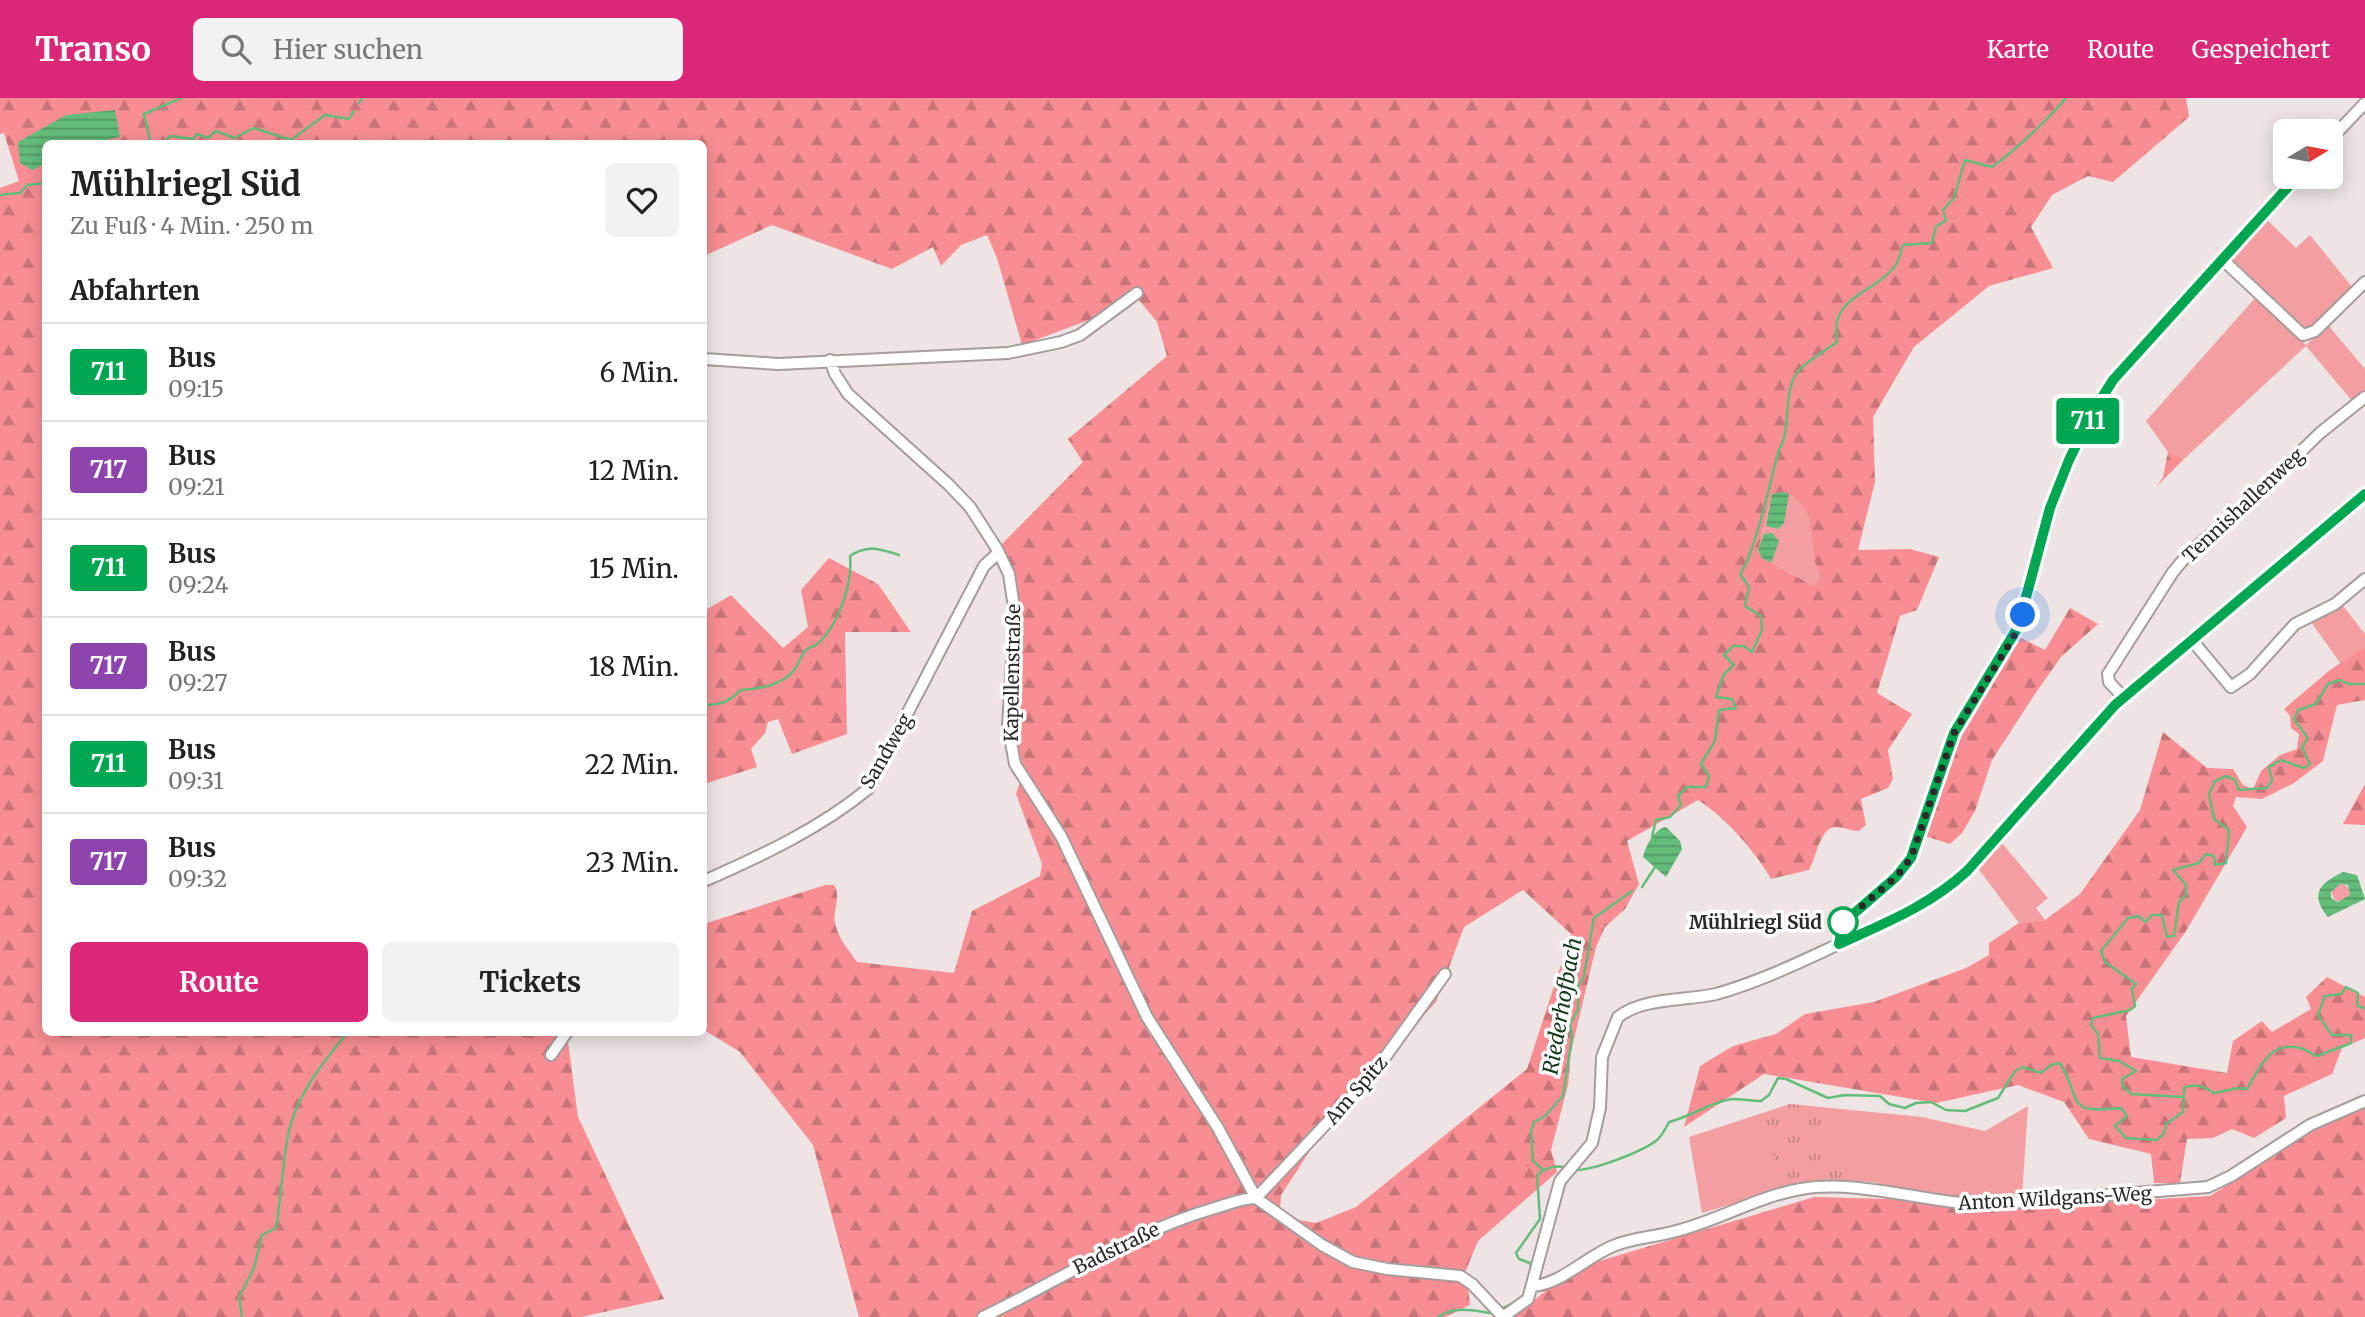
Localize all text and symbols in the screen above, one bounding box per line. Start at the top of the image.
search box [193,18,683,81]
text: Transo [35,29,151,70]
icon: search [217,30,255,68]
text: Hier suchen [273,33,423,66]
text: Karte [1987,34,2049,65]
text: Route [2087,34,2154,65]
text: Gespeichert [2192,34,2330,65]
north arrow [2273,119,2343,189]
map controls [2273,119,2343,189]
button: heart [605,163,679,237]
text: Mühlriegl Süd [70,164,301,205]
text: Zu Fuß · 4 Min. · 250 m [70,211,313,240]
text: Abfahrten [70,274,200,307]
text: Bus [168,341,216,374]
text: 711 [91,356,126,387]
text: 6 Min. [600,356,679,389]
text: 09:15 [168,374,224,403]
line badge: 711 [2048,398,2128,444]
text: 711 [2070,405,2106,436]
text: Bus [168,439,216,472]
street label: Tennishallenweg [2177,442,2309,567]
text: 717 [90,454,128,485]
text: 12 Min. [588,454,679,487]
text: 09:21 [168,472,225,501]
text: Bus [168,537,216,570]
text: 711 [91,552,126,583]
text: 15 Min. [589,552,679,585]
text: 09:24 [168,570,229,599]
your location [2005,597,2040,632]
street label: Kapellenstraße [999,604,1025,742]
text: Bus [168,635,216,668]
text: 717 [90,650,128,681]
text: 18 Min. [589,650,679,683]
text: 09:27 [168,668,228,697]
street label: Sandweg [855,709,917,793]
text: Bus [168,733,216,766]
text: 711 [91,748,126,779]
text: 22 Min. [585,748,679,781]
text: 09:31 [168,766,224,795]
text: Bus [168,831,216,864]
text: 717 [90,846,128,877]
text: 23 Min. [586,846,679,879]
text: 09:32 [168,864,227,893]
marker: Mühlriegl Süd [1828,907,1858,937]
place label: Mühlriegl Süd [1689,910,1822,934]
water label: Riederhofbach [1537,936,1587,1076]
button: Route [70,942,368,1022]
button: Tickets [382,942,679,1022]
street label: Am Spitz [1319,1051,1392,1130]
street label: Anton Wildgans-Weg [1957,1181,2153,1215]
street label: Badstraße [1069,1217,1163,1279]

